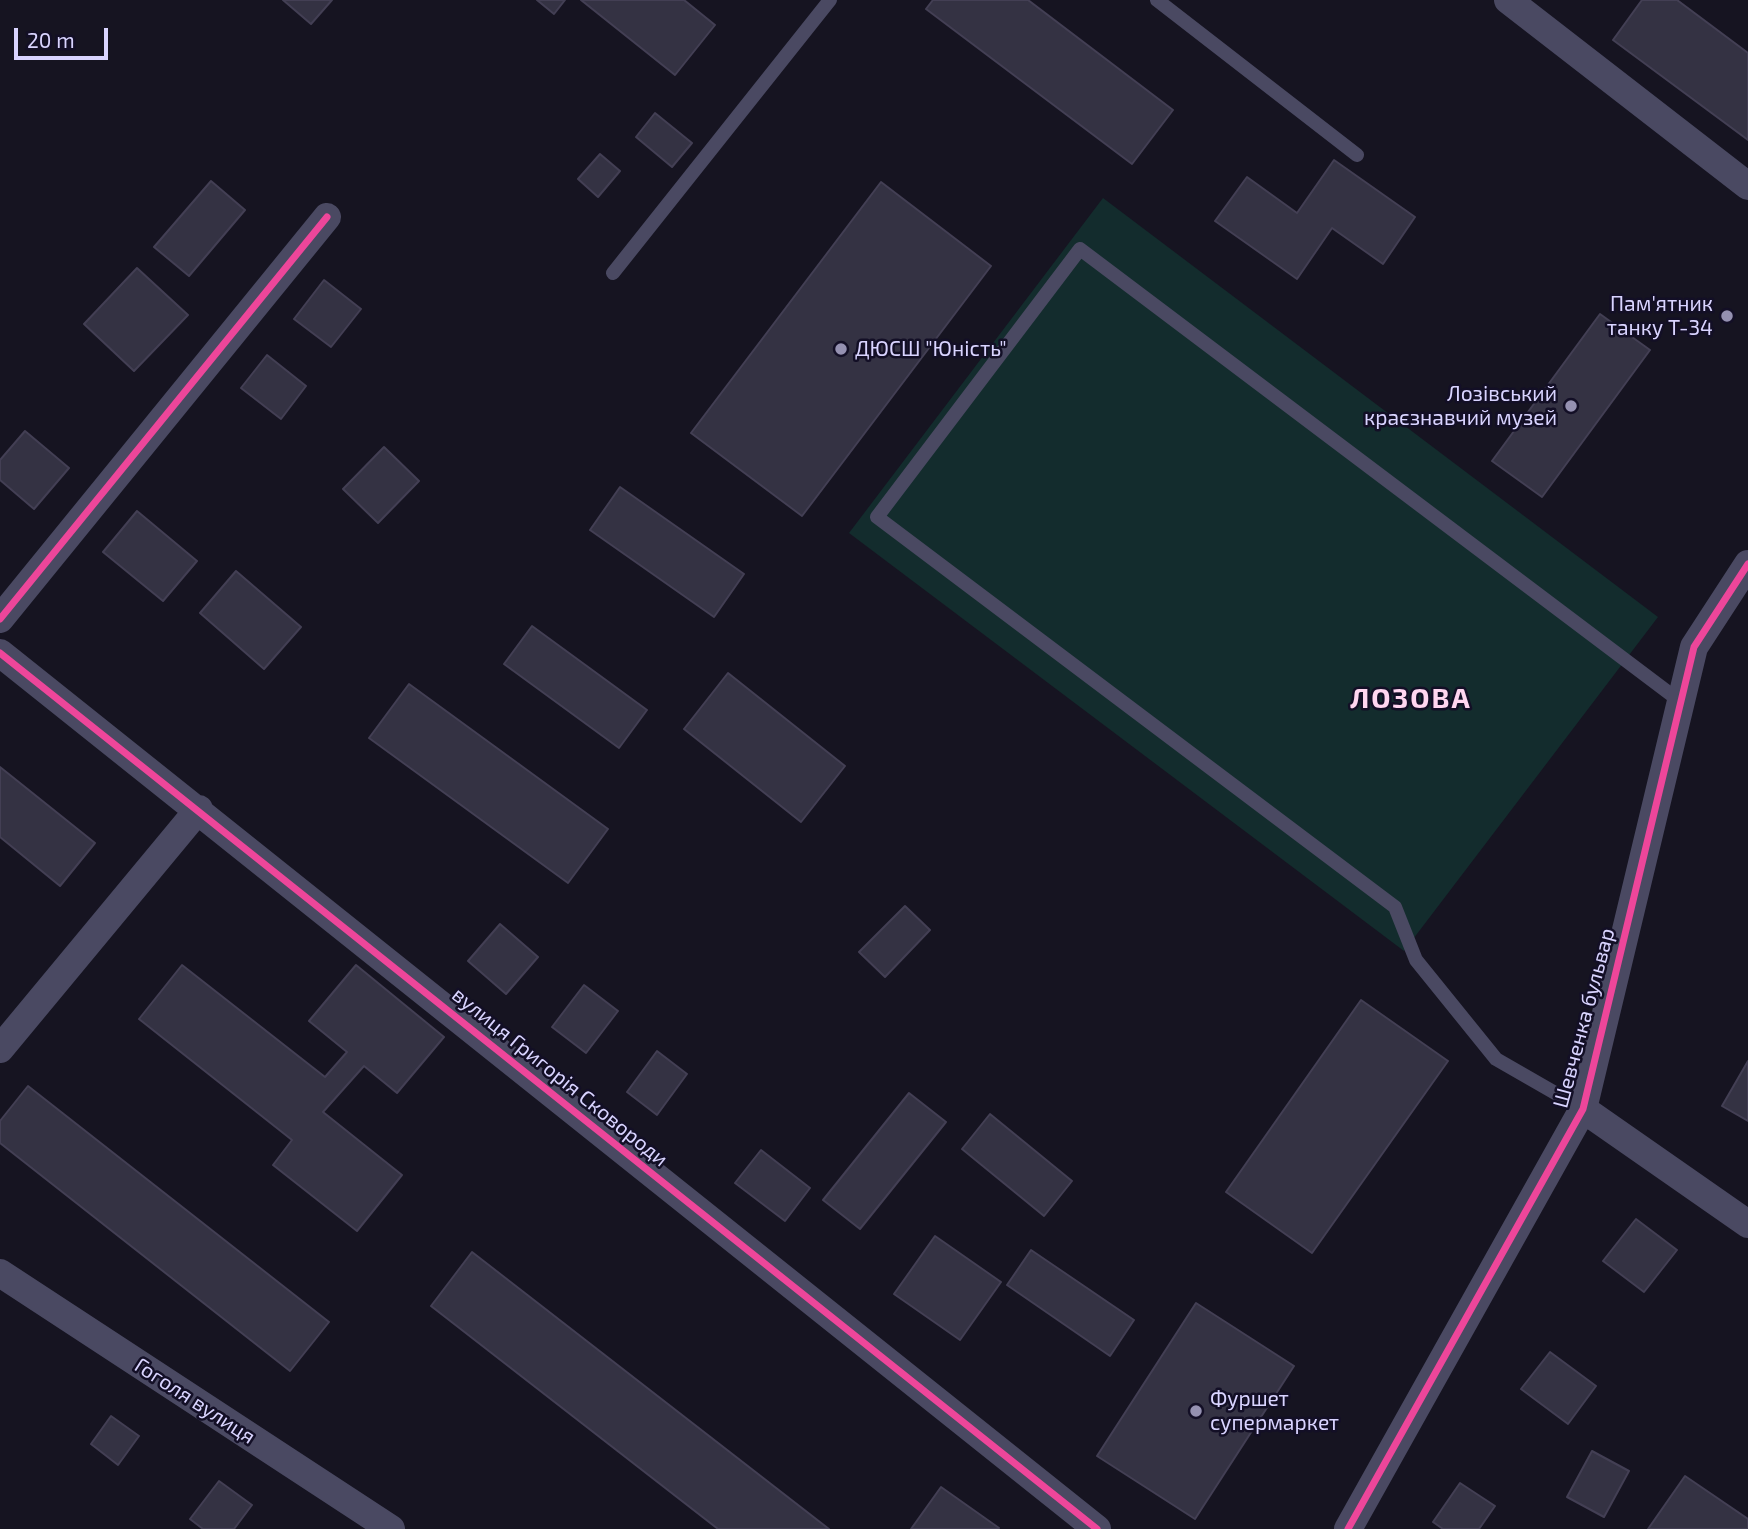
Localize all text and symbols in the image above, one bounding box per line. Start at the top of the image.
scale bar [18,14,112,58]
text: 20 m [27,27,75,52]
place label: Пам'ятник танку Т-34 [1607,291,1713,341]
marker: Пам'ятник танку Т-34 [1719,308,1735,324]
place label: ДЮСШ "Юність" [855,336,1007,362]
marker: ДЮСШ "Юність" [833,341,849,357]
place label: Лозівський краєзнавчий музей [1364,381,1557,431]
marker: Лозівський краєзнавчий музей [1563,398,1579,414]
district label: ЛОЗОВА [1351,682,1471,716]
street label: Шевченка бульвар [1548,925,1620,1111]
street label: вулиця Григорія Сковороди [447,982,673,1172]
street label: Гоголя вулиця [130,1353,260,1449]
place label: Фуршет супермаркет [1210,1386,1339,1436]
marker: Фуршет супермаркет [1188,1403,1204,1419]

